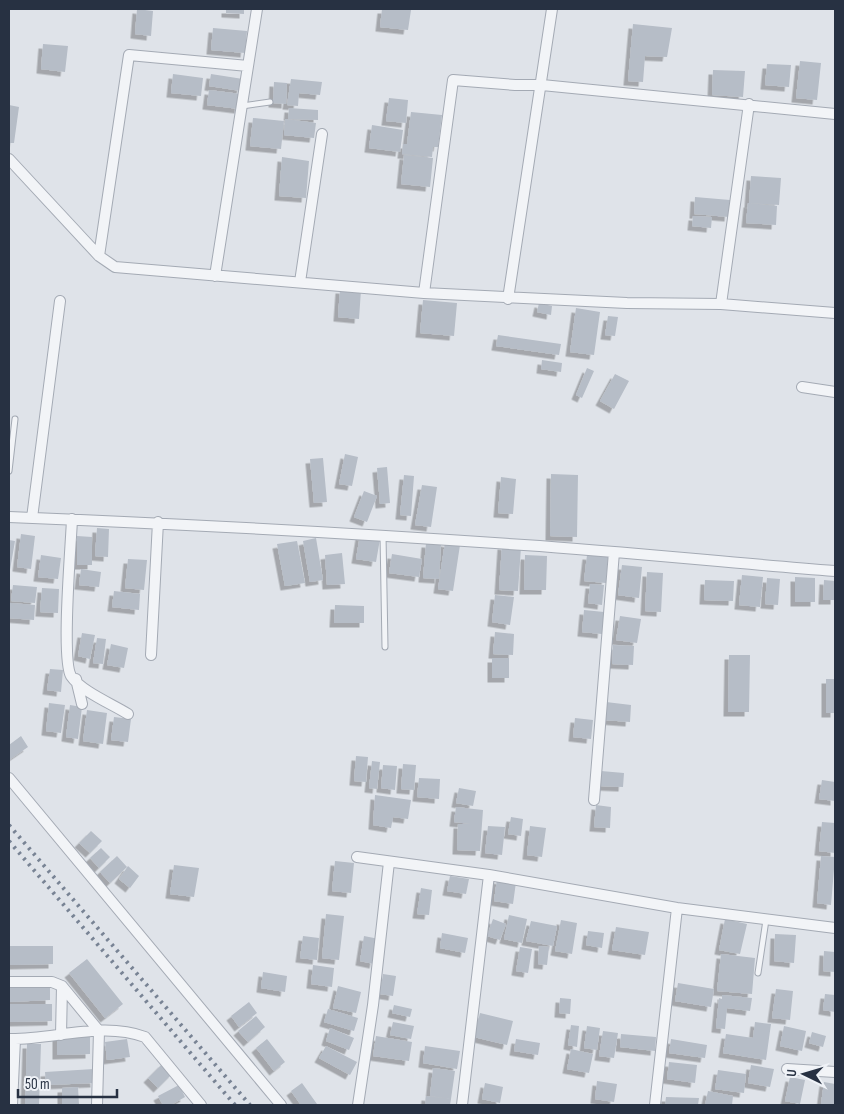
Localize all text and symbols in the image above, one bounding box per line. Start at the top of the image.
north arrow [779,1049,829,1099]
scale bar [18,1066,116,1098]
text: U [783,1069,800,1077]
text: 50 m [25,1075,50,1094]

